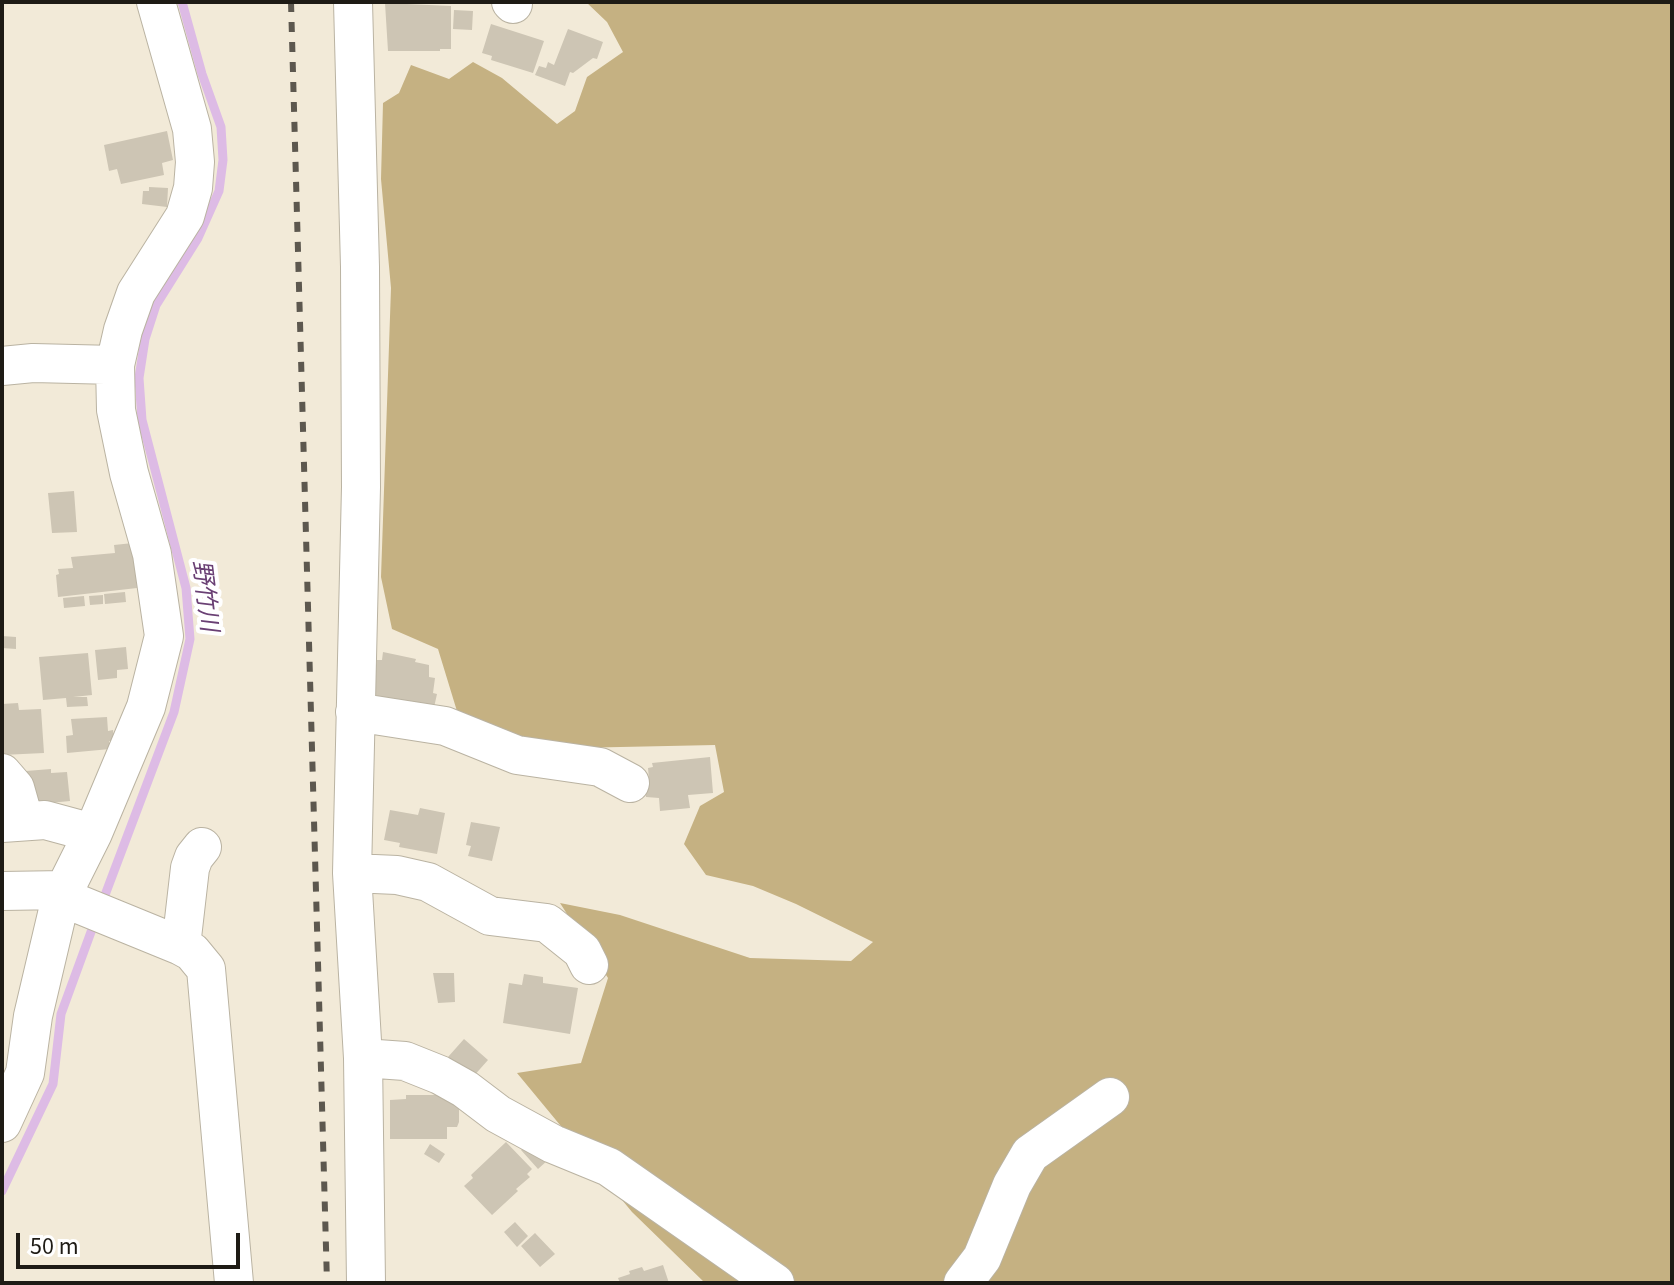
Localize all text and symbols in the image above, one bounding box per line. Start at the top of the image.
water label: 野竹川 [184,559,222,633]
scale bar [20,1217,244,1267]
text: 50 m [30,1229,79,1264]

